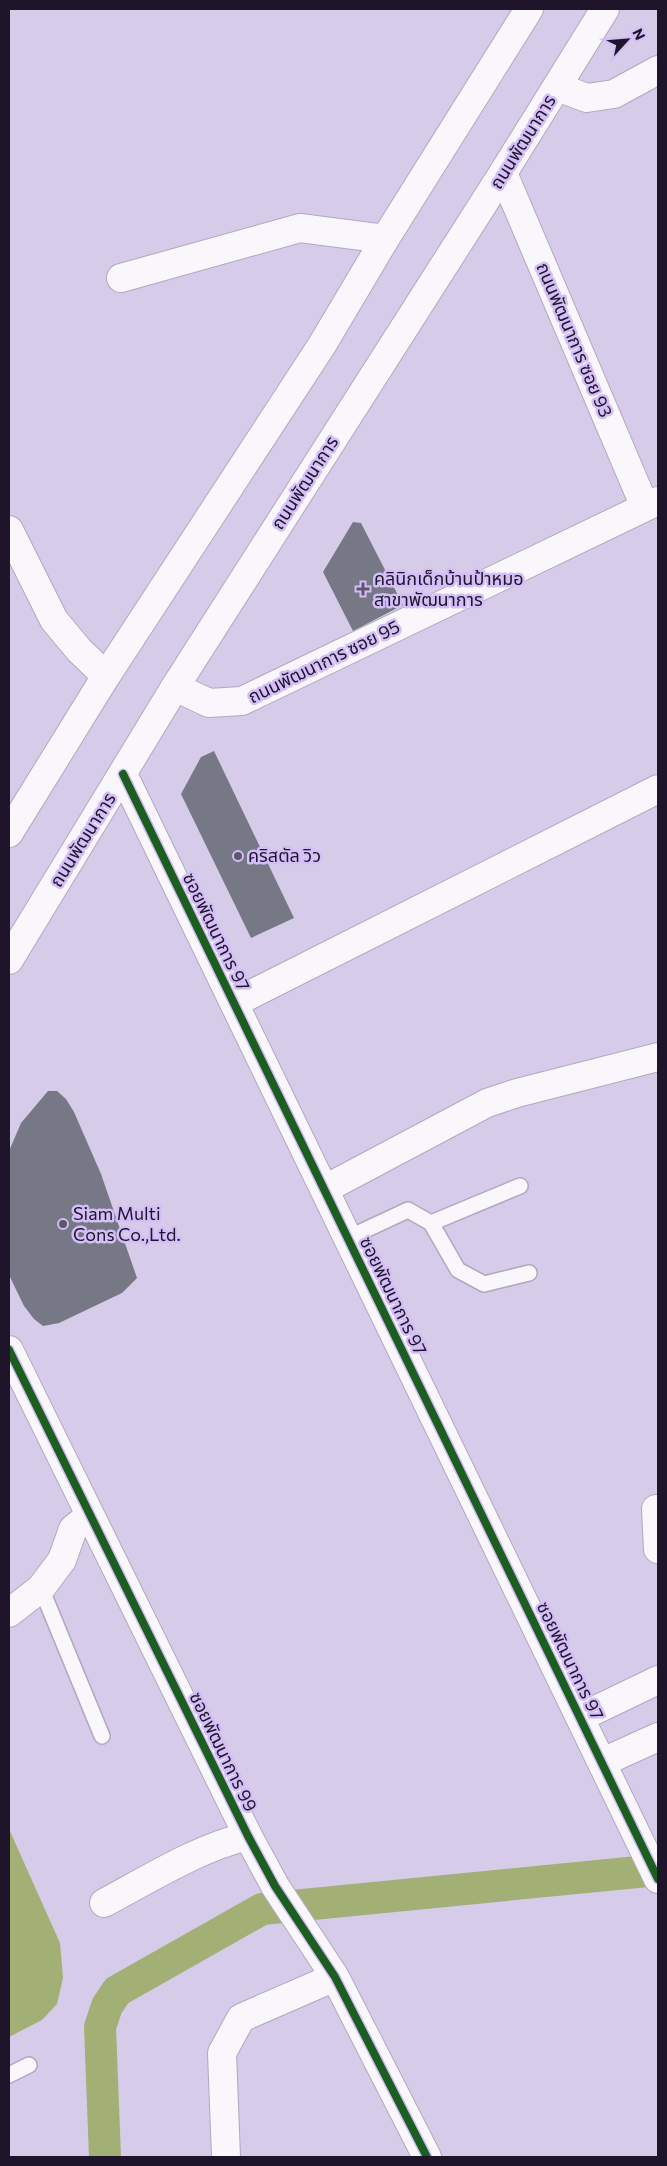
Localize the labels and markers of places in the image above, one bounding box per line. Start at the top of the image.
place label: คลินิกเด็กบ้านป้าหมอ สาขาพัฒนาการ [374,567,524,610]
marker: คลินิกเด็กบ้านป้าหมอ สาขาพัฒนาการ [356,582,370,596]
place label: คริสตัล วิว [248,844,321,866]
marker: คริสตัล วิว [232,850,244,862]
place label: Siam Multi Cons Co.,Ltd. [73,1202,181,1245]
marker: Siam Multi Cons Co.,Ltd. [57,1218,69,1230]

